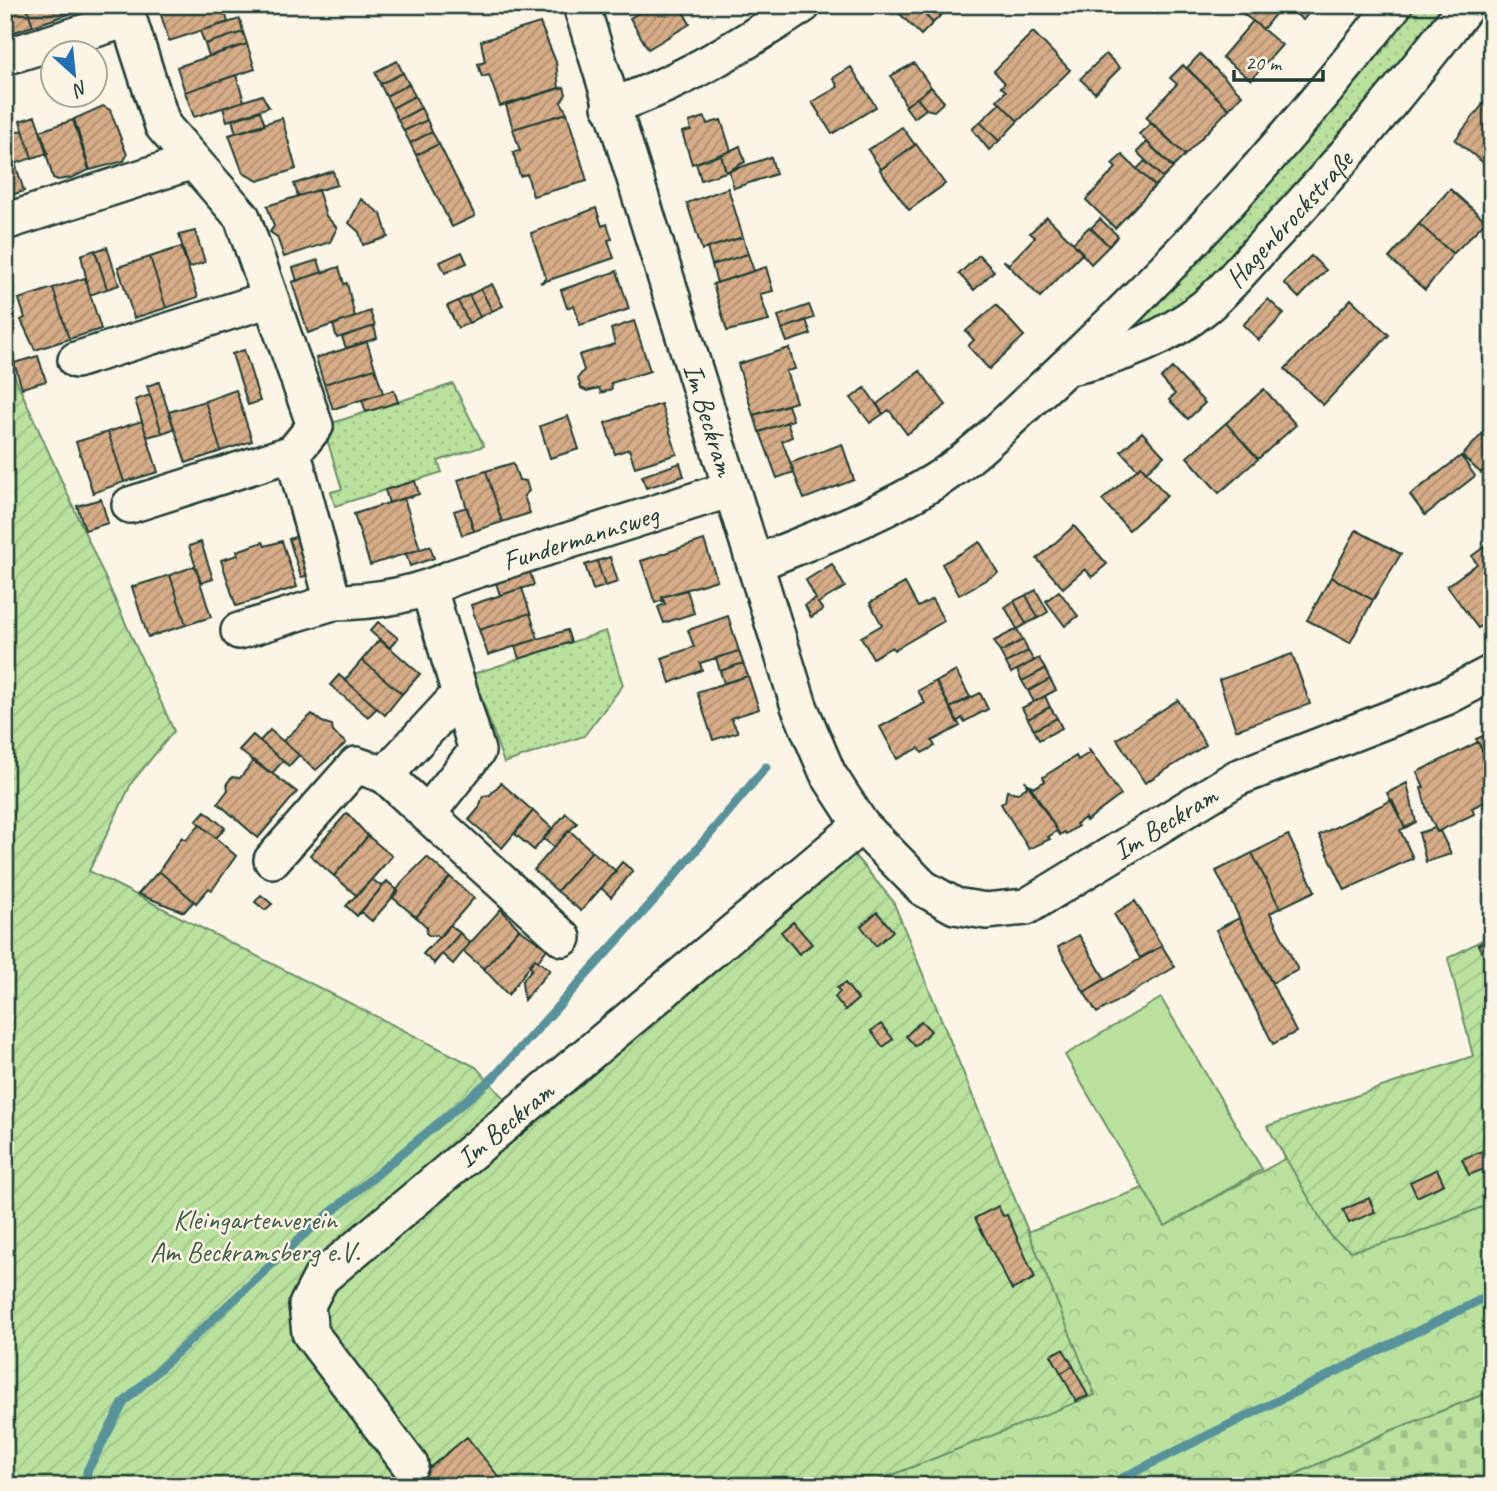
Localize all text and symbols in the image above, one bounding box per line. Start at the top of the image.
north arrow [38,38,108,108]
scale bar [1234,38,1324,82]
text: 20 m [1245,50,1283,76]
text: N [68,75,92,103]
street label: Hagenbrockstraße [1217,141,1361,295]
street label: Im Beckram [676,359,744,482]
street label: Fundermannsweg [498,495,664,578]
street label: Im Beckram [1106,776,1225,867]
street label: Im Beckram [449,1072,562,1175]
park label: Kleingartenverein Am Beckramsberg e.V. [150,1202,361,1269]

